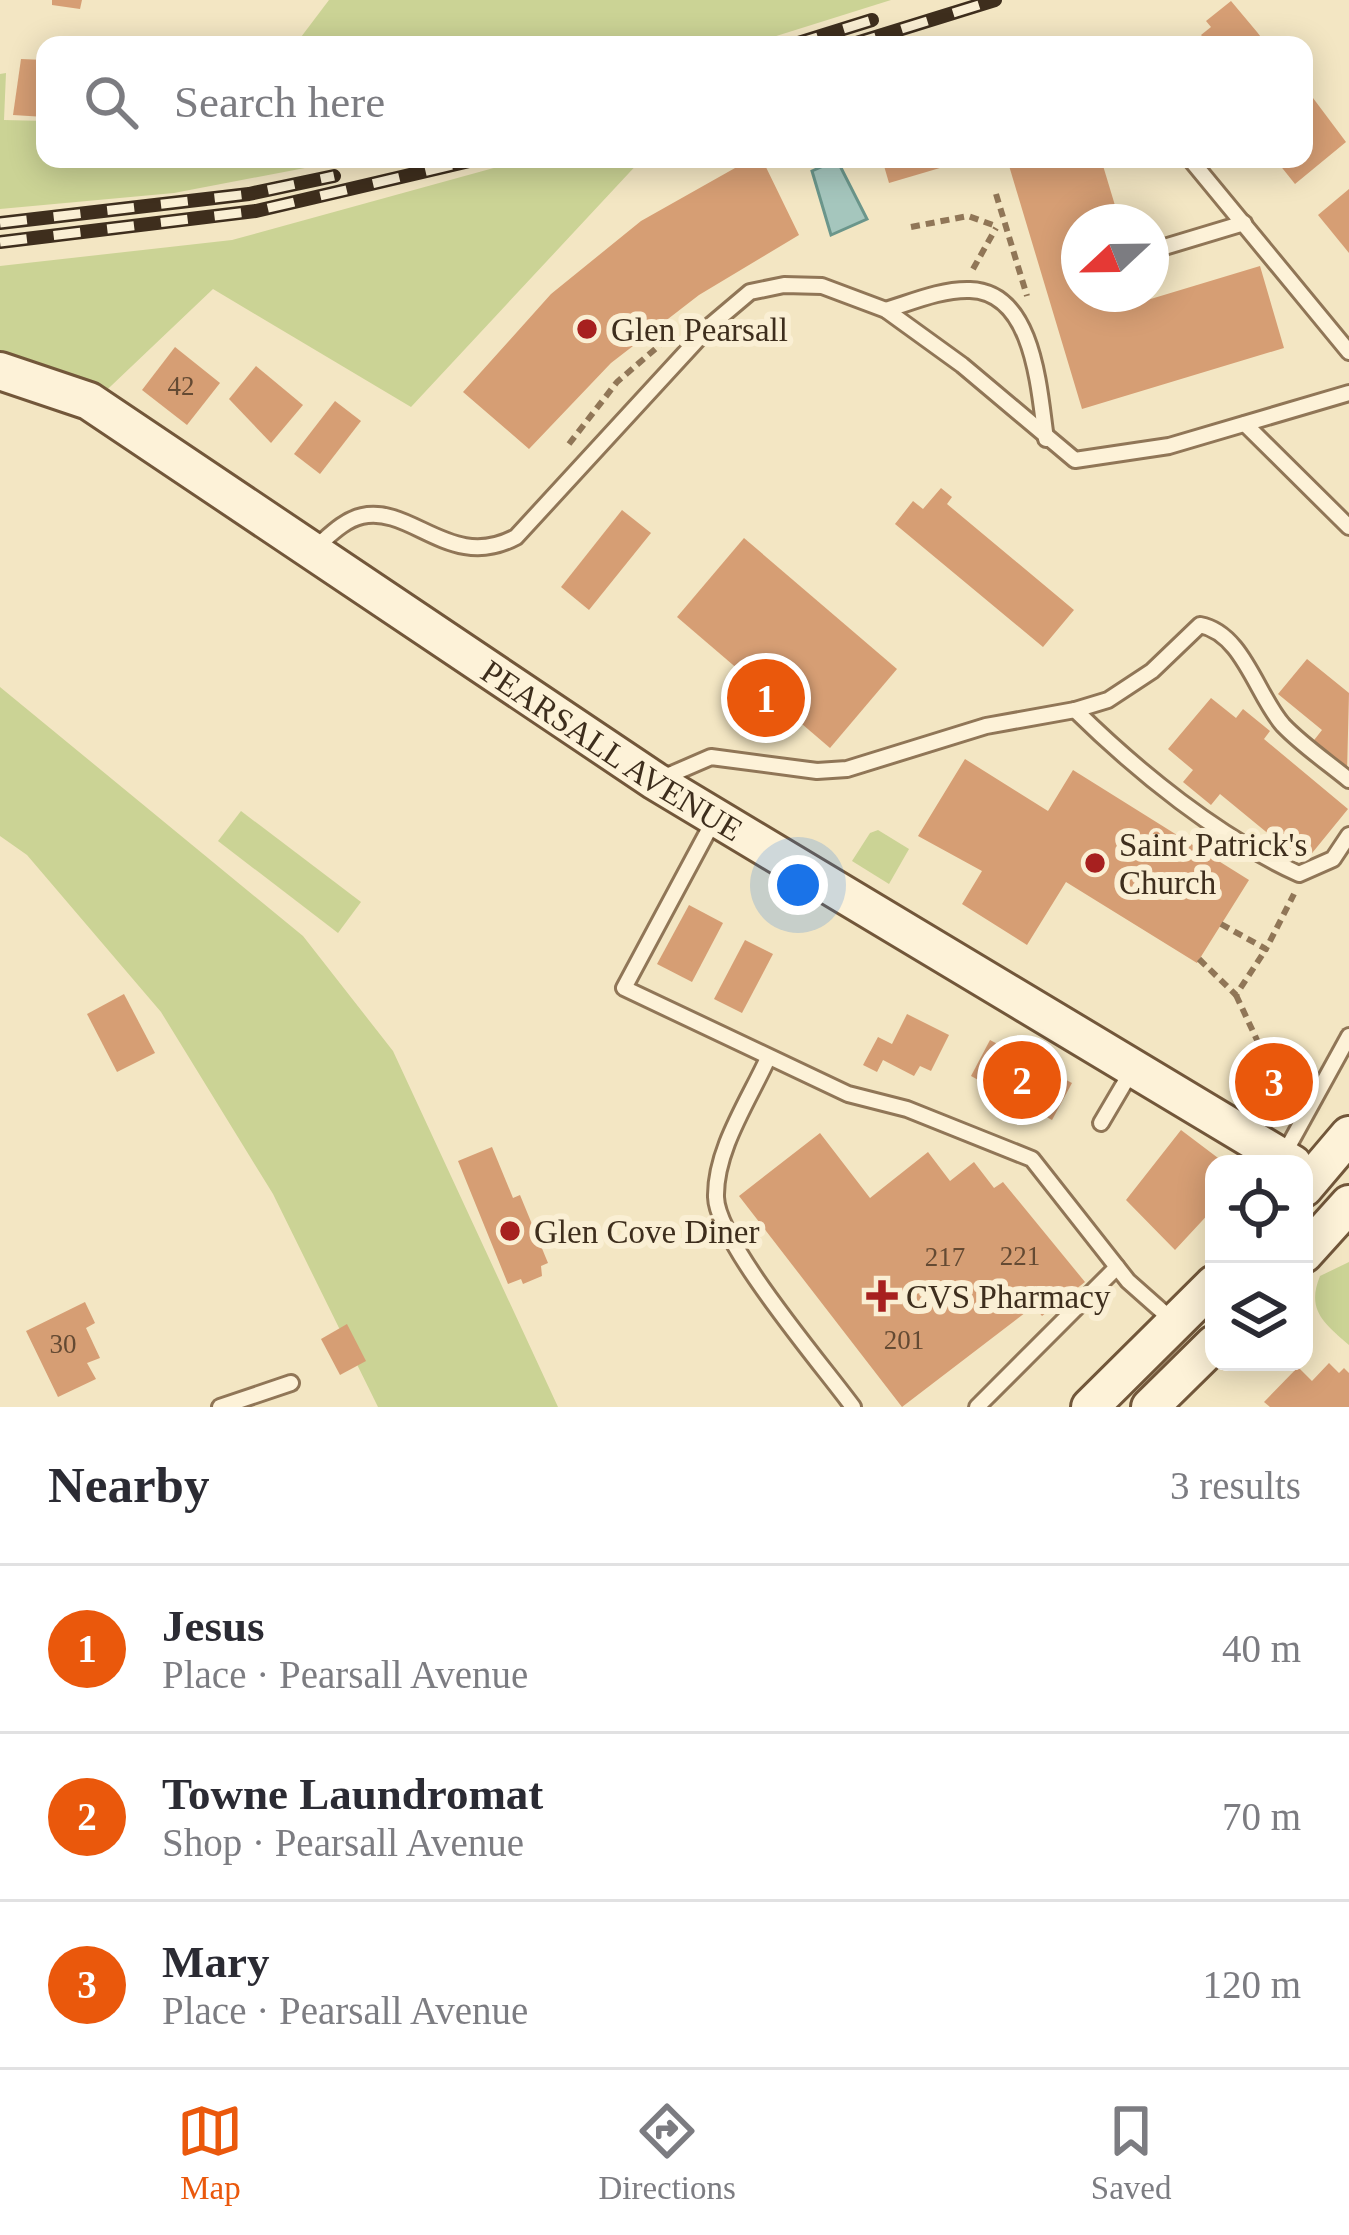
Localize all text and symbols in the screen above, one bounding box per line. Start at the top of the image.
search box [36,36,1313,168]
icon: search [78,69,144,135]
text: Search here [174,77,385,127]
north arrow [1061,204,1169,312]
place label: Glen Pearsall [611,312,788,348]
marker: Glen Pearsall [574,316,600,342]
house number: 42 [168,371,195,401]
street label: PEARSALL AVENUE [475,653,749,848]
pin: 1 [727,653,805,743]
place label: Saint Patrick's Church [1119,827,1307,901]
marker: Saint Patrick's Church [1082,850,1108,876]
your location [768,855,828,915]
pin: 2 [983,1035,1061,1125]
pin: 3 [1235,1037,1313,1127]
map controls [1205,1155,1313,1371]
button: locate [1205,1155,1313,1263]
place label: Glen Cove Diner [534,1214,759,1250]
marker: Glen Cove Diner [497,1218,523,1244]
house number: 221 [1000,1241,1040,1271]
house number: 217 [925,1242,965,1272]
button: layers [1205,1263,1313,1371]
place label: CVS Pharmacy [906,1279,1111,1315]
marker: CVS Pharmacy [869,1283,895,1309]
house number: 201 [884,1325,924,1355]
house number: 30 [50,1329,77,1359]
text: Nearby [48,1457,209,1513]
text: 3 results [1170,1464,1301,1507]
text: Jesus [162,1601,265,1651]
text: 1 [77,1627,97,1670]
text: 40 m [1222,1627,1301,1670]
text: Place · Pearsall Avenue [162,1653,528,1696]
text: Towne Laundromat [162,1769,543,1819]
text: 2 [77,1795,97,1838]
text: 70 m [1222,1795,1301,1838]
text: Shop · Pearsall Avenue [162,1821,524,1864]
text: Mary [162,1937,269,1987]
text: 3 [77,1963,97,2006]
text: 120 m [1202,1963,1301,2006]
text: Place · Pearsall Avenue [162,1989,528,2032]
tab: Map [177,2098,243,2207]
tab: Directions [598,2098,736,2207]
tab: Saved [1091,2098,1172,2207]

